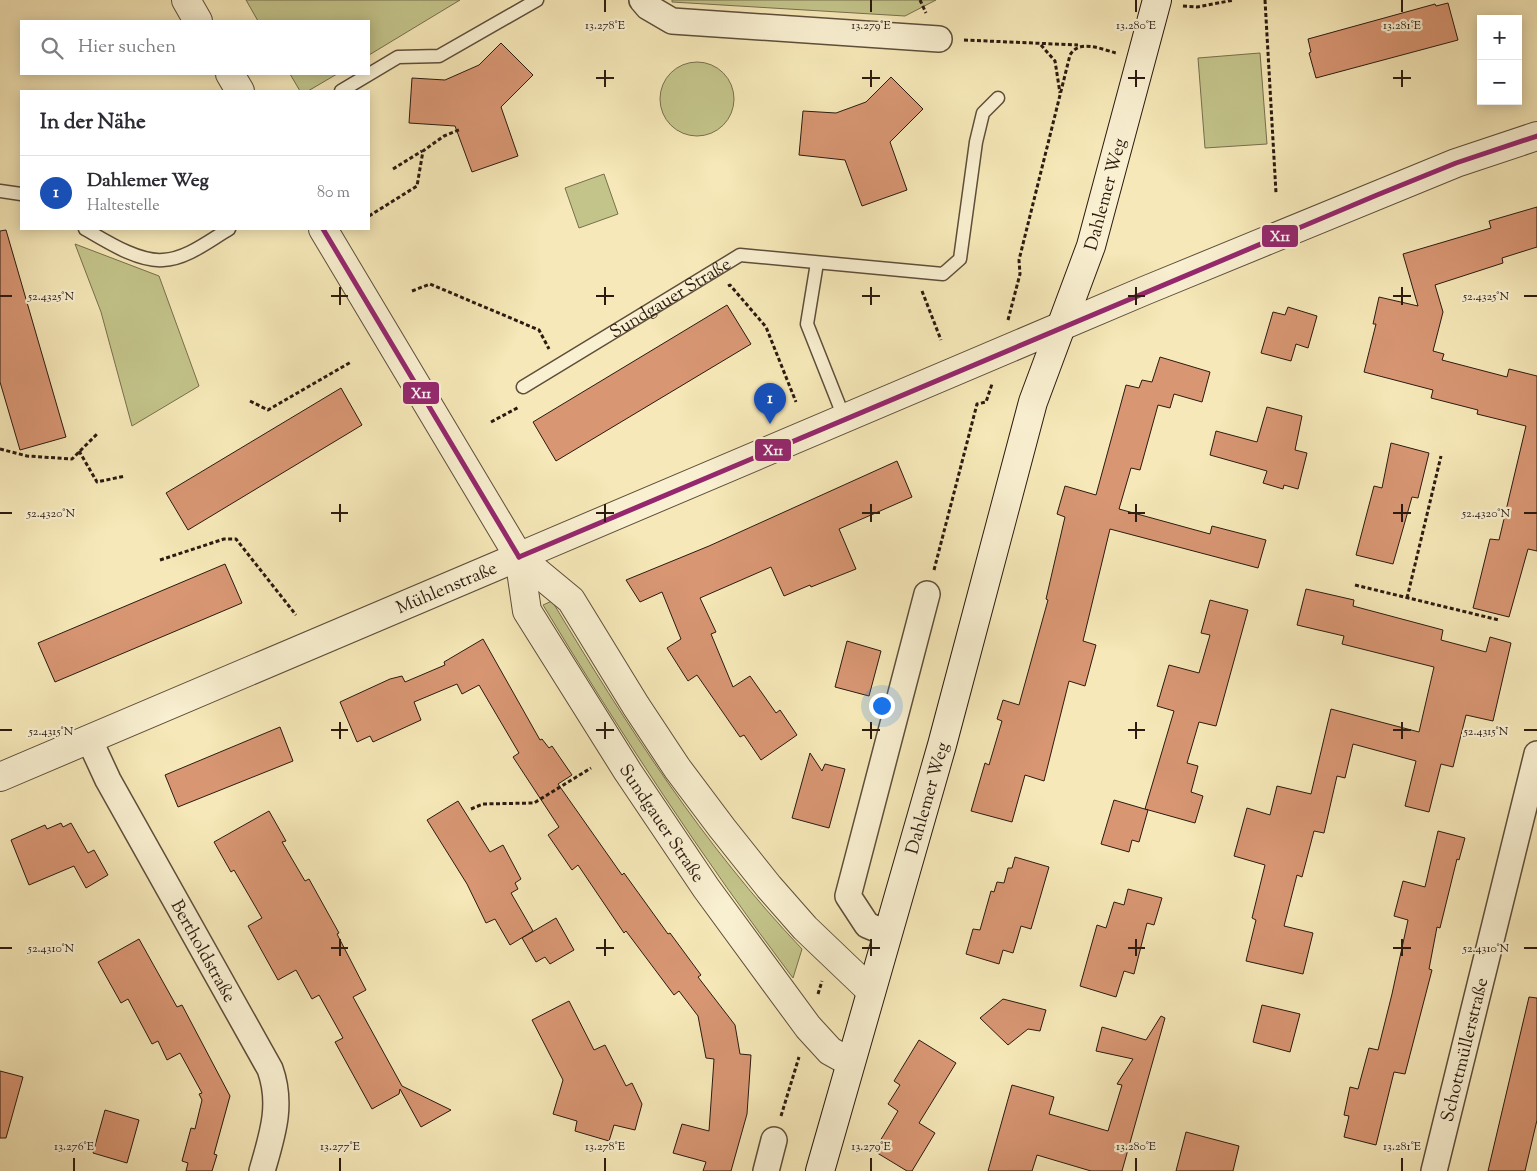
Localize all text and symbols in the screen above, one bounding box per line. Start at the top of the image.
map controls [1477,15,1522,105]
button: + [1477,15,1522,60]
text: 13.278°E [585,17,626,35]
text: 13.279°E [851,17,891,35]
text: 13.280°E [1116,17,1157,35]
text: 13.281°E [1383,17,1422,35]
search box [20,20,370,75]
icon: search [38,34,66,62]
text: Hier suchen [78,34,176,61]
button: − [1477,60,1522,105]
text: In der Nähe [40,108,146,138]
street label: Dahlemer Weg [1079,135,1134,254]
text: Dahlemer Weg [87,168,209,195]
text: 1 [53,182,59,205]
text: 80 m [317,182,350,205]
text: Haltestelle [87,195,160,218]
line badge: X11 [1261,224,1299,248]
text: X11 [1270,228,1290,248]
street label: Sundgauer Straße [605,252,737,346]
text: 52.4325°N [27,288,74,306]
text: 52.4325°N [1462,288,1509,306]
line badge: X11 [402,381,440,405]
pin: 1 [754,383,786,424]
text: X11 [411,385,431,405]
line badge: X11 [754,438,792,462]
text: X11 [763,442,783,462]
text: 52.4320°N [26,505,75,523]
text: 52.4320°N [1461,505,1510,523]
street label: Mühlenstraße [393,556,502,622]
your location [869,693,895,719]
text: 52.4315°N [28,723,74,741]
text: 52.4315°N [1463,723,1509,741]
street label: Dahlemer Weg [900,739,957,858]
street label: Sundgauer Straße [611,760,710,888]
street label: Bertholdstraße [163,896,241,1008]
text: 52.4310°N [27,940,75,958]
text: 52.4310°N [1462,940,1510,958]
street label: Schottmüllerstraße [1436,975,1496,1125]
text: 13.276°E [54,1138,95,1156]
text: 13.277°E [320,1138,361,1156]
text: 13.278°E [585,1138,626,1156]
text: 13.279°E [851,1138,891,1156]
text: 13.280°E [1116,1138,1157,1156]
text: 13.281°E [1383,1138,1422,1156]

